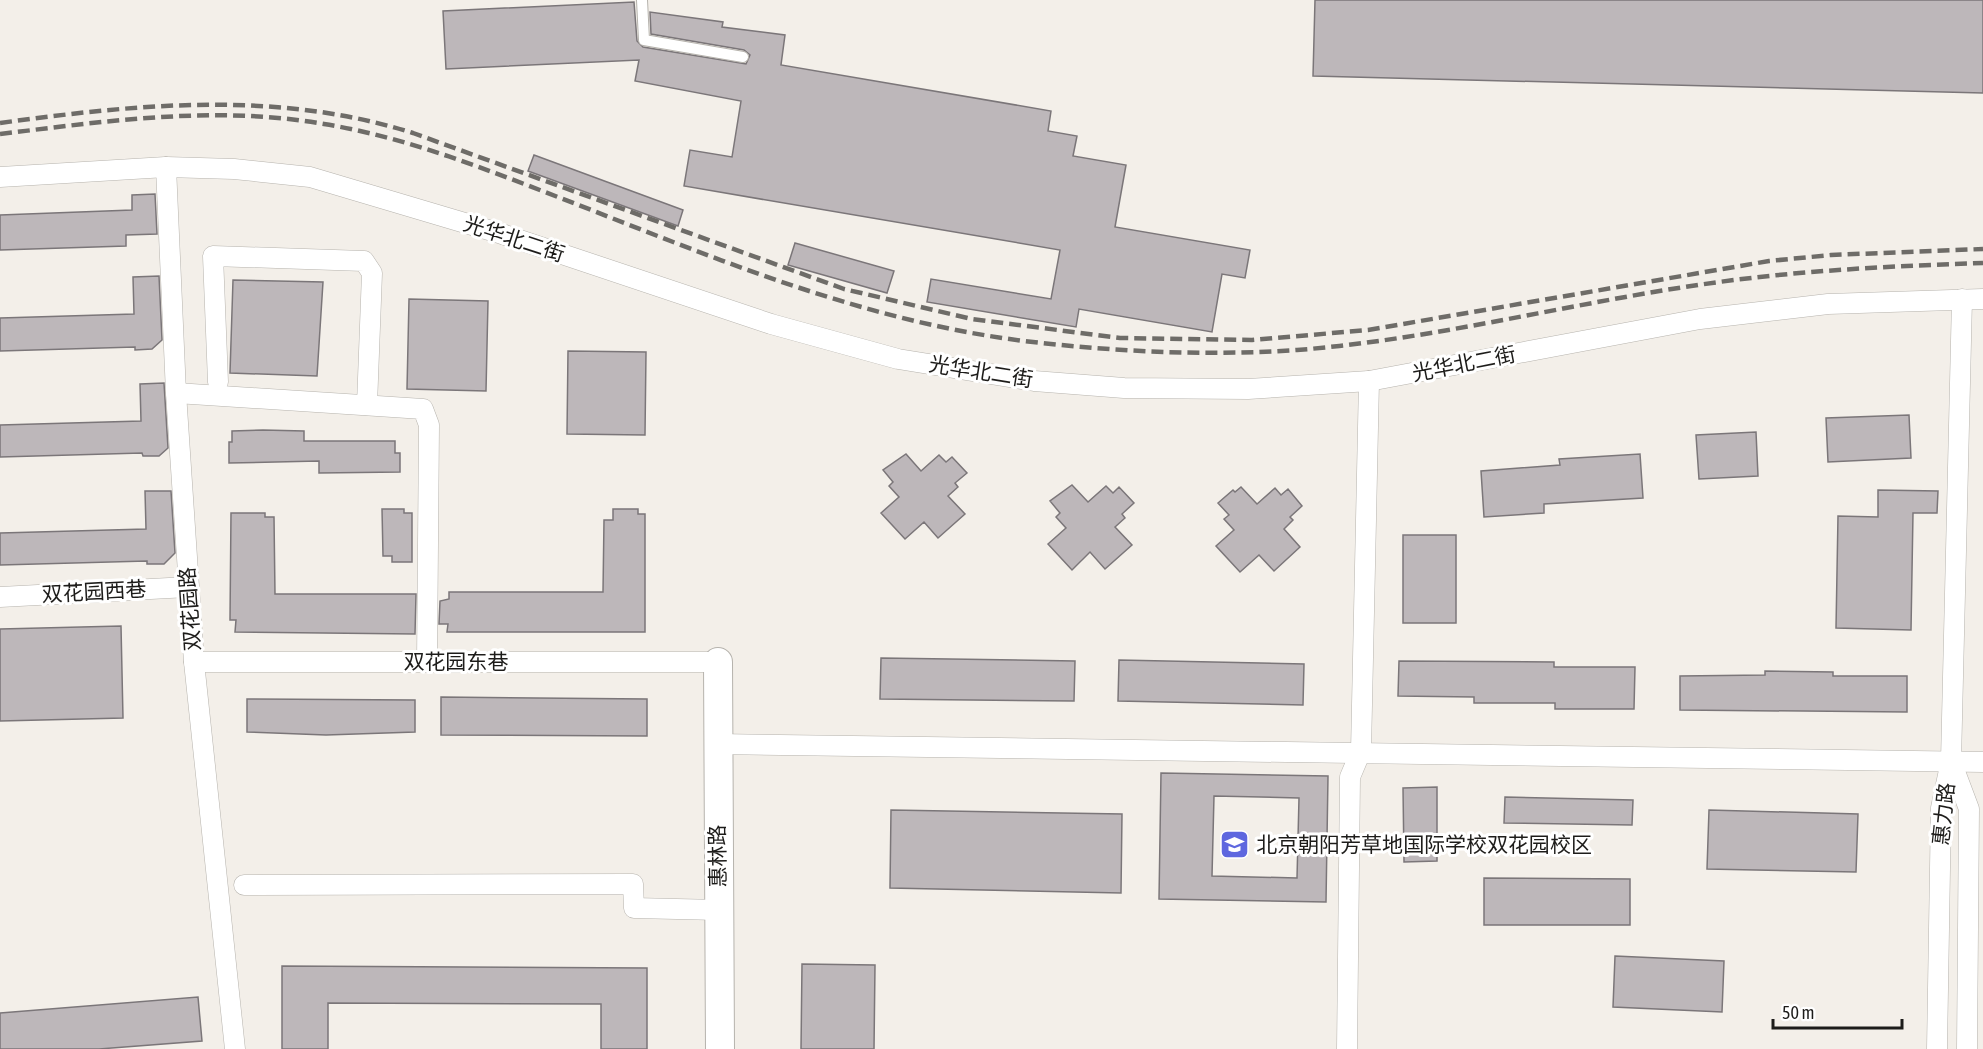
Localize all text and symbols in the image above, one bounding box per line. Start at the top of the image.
street label: 光华北二街 [461,210,568,266]
street label: 光华北二街 [1410,341,1518,385]
street label: 光华北二街 [927,351,1035,391]
street label: 双花园路 [174,566,204,652]
street label: 双花园西巷 [41,576,147,606]
street label: 双花园东巷 [404,649,509,673]
street label: 惠力路 [1928,781,1958,846]
street label: 惠林路 [704,824,730,888]
school or university icon: 北京朝阳芳草地国际学校双花园校区 [1219,829,1251,861]
place label: 北京朝阳芳草地国际学校双花园校区 [1256,832,1592,856]
scale bar [1773,992,1902,1030]
text: 50 m [1782,1002,1814,1023]

